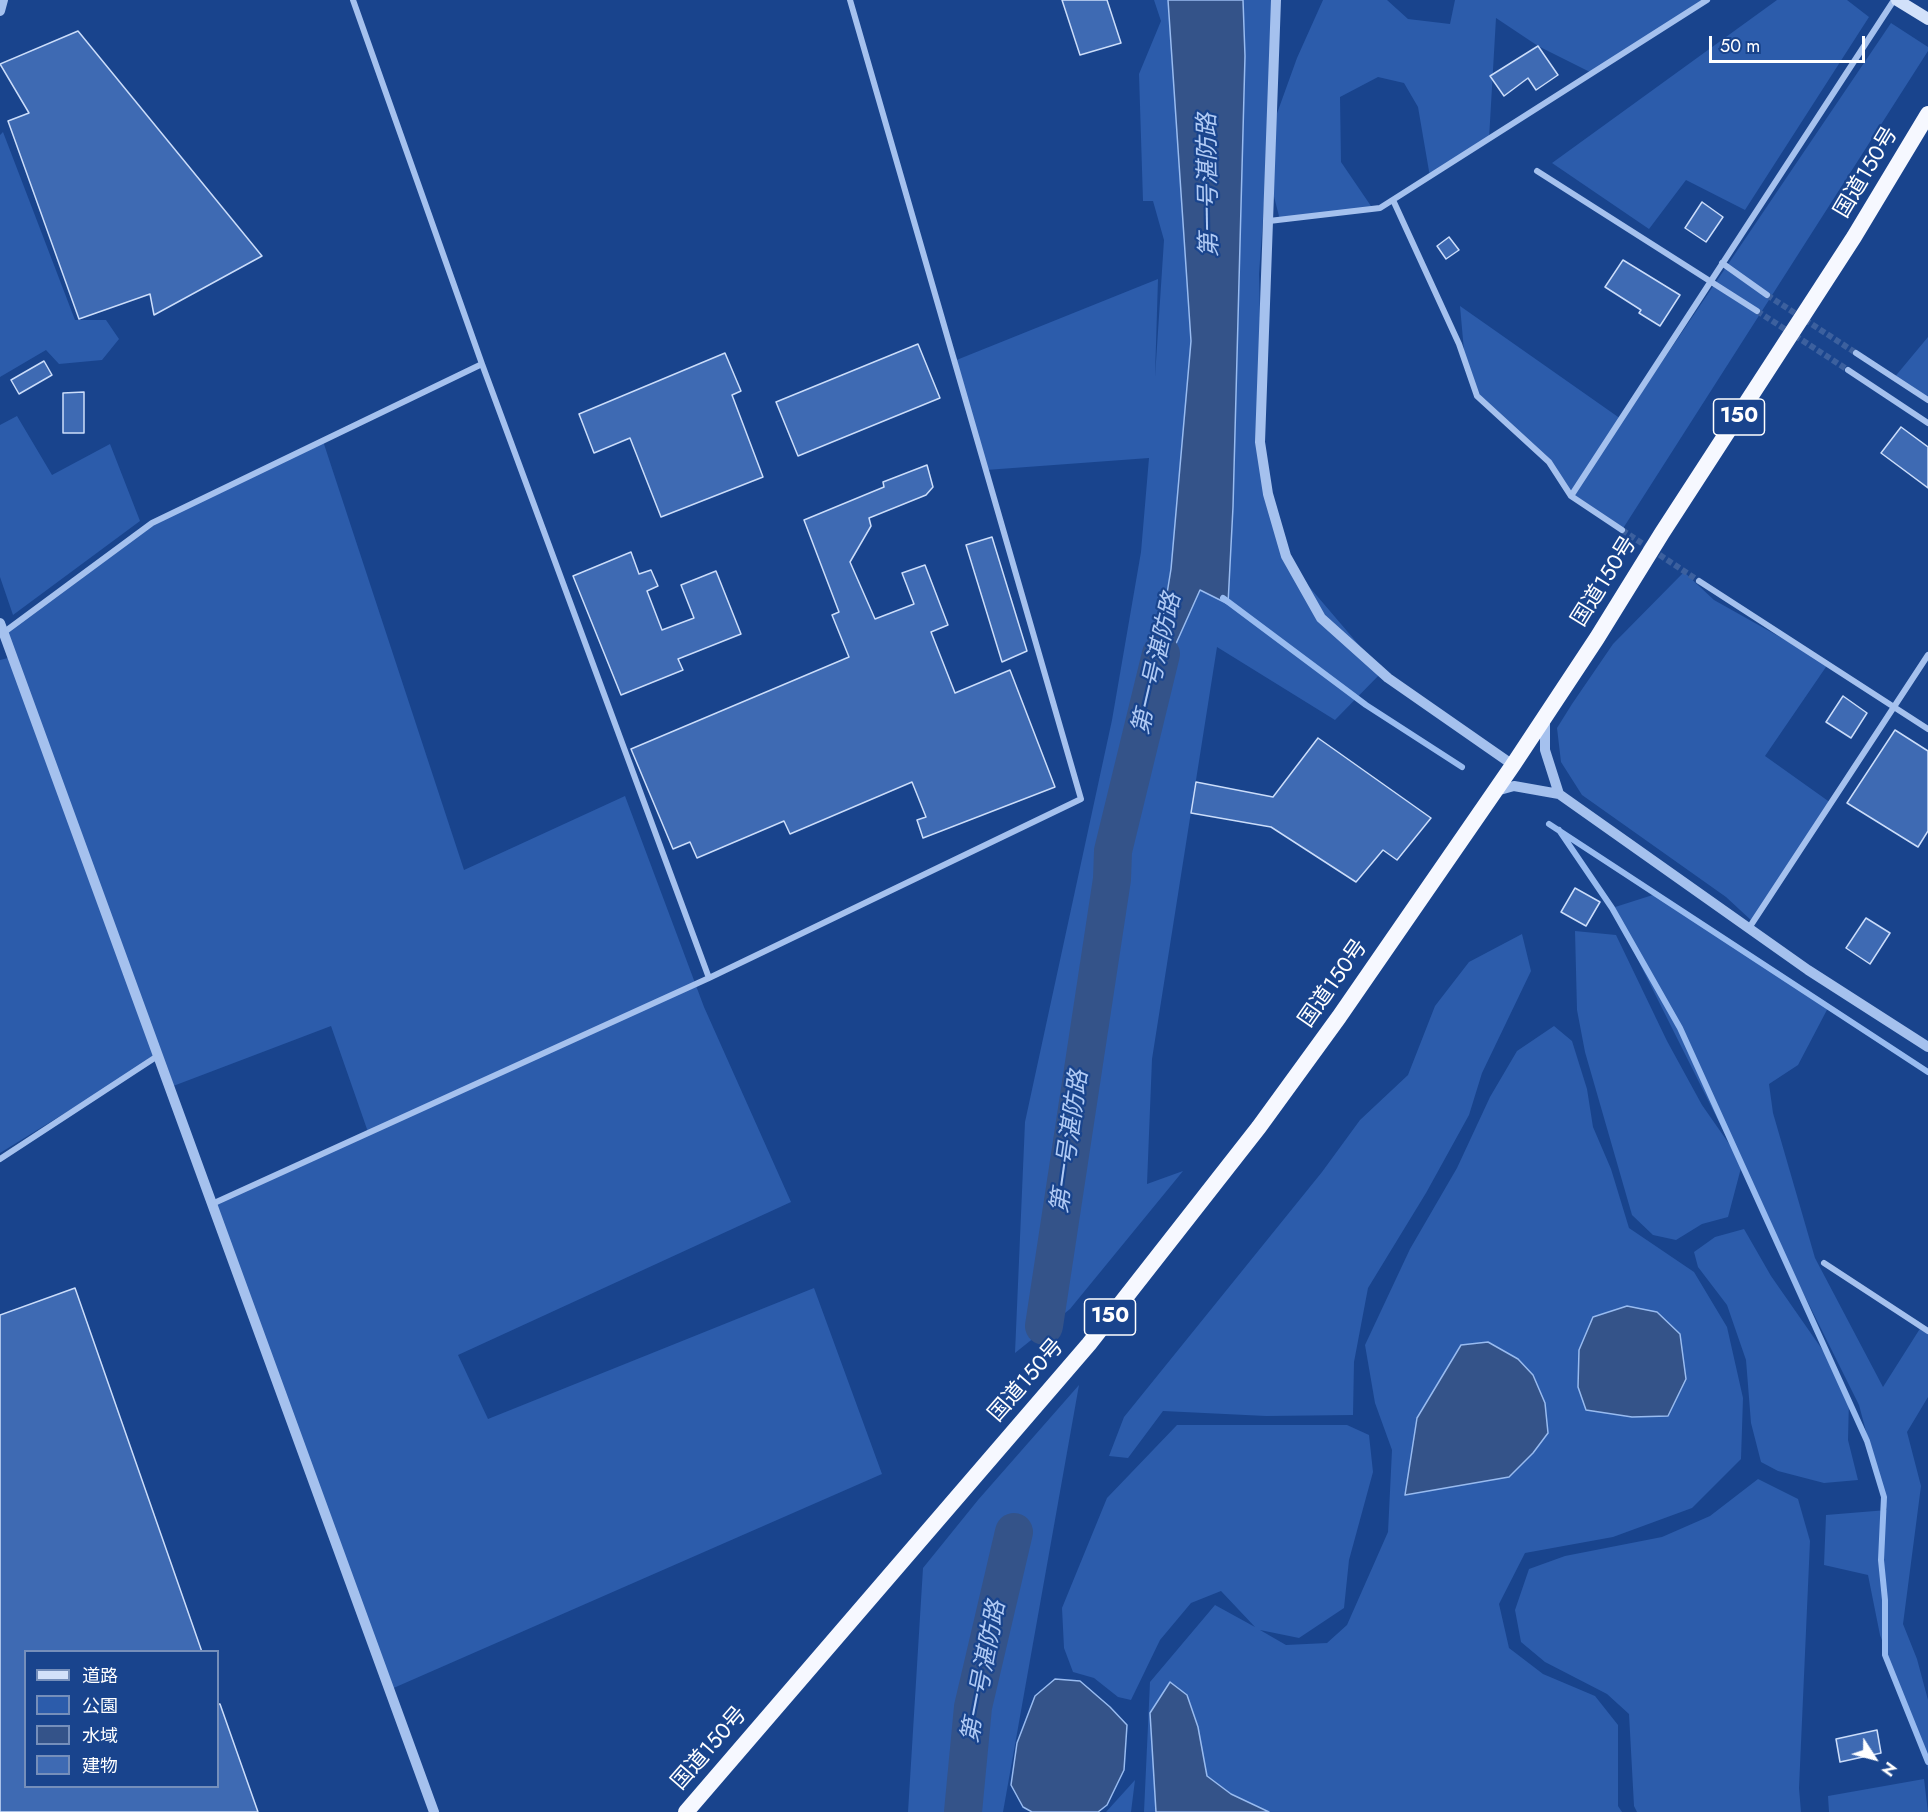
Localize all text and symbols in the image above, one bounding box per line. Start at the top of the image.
scale bar [1712,24,1868,62]
text: 50 m [1720,33,1760,59]
water label: 第一号湛防路 [1194,113,1226,257]
street label: 国道150号 [1830,123,1904,223]
road number: 150 [1714,399,1764,435]
street label: 国道150号 [1567,532,1643,632]
water label: 第一号湛防路 [1128,591,1188,737]
street label: 国道150号 [1294,935,1374,1033]
water label: 第一号湛防路 [1047,1069,1095,1215]
road number: 150 [1084,1299,1136,1335]
street label: 国道150号 [984,1334,1070,1428]
water label: 第一号湛防路 [957,1599,1013,1745]
legend [24,1650,219,1788]
text: 道路 [82,1663,118,1689]
text: 公園 [82,1693,118,1719]
street label: 国道150号 [667,1702,753,1796]
text: 水域 [82,1723,118,1749]
north arrow [1844,1728,1904,1788]
text: 建物 [82,1753,118,1779]
text: N [1876,1757,1902,1781]

